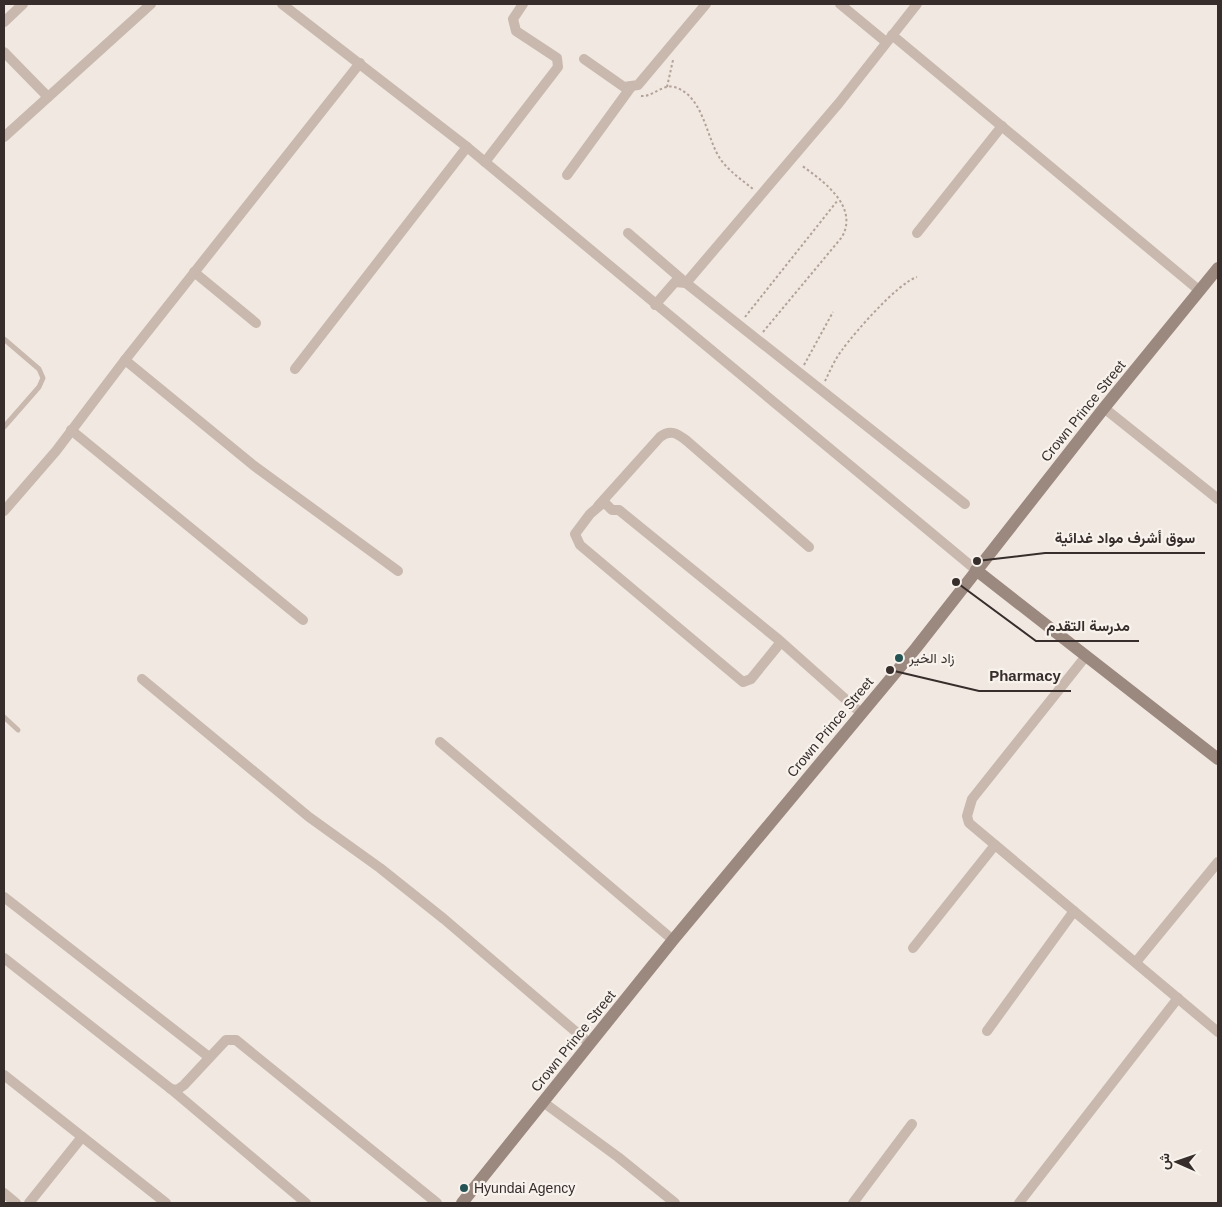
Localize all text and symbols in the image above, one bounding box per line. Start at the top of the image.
street label: Crown Prince Street [1037,357,1129,465]
callout: سوق أشرف مواد غدائية [1045,523,1205,553]
text: سوق أشرف مواد غدائية [1055,529,1195,547]
callout: مدرسة التقدم [1036,611,1139,641]
text: مدرسة التقدم [1046,617,1130,636]
place label: زاد الخير [908,650,955,667]
marker: زاد الخير [893,652,905,664]
callout: Pharmacy [979,661,1071,691]
text: Pharmacy [989,667,1062,684]
street label: Crown Prince Street [784,674,876,780]
street label: Crown Prince Street [527,987,619,1095]
north arrow [1152,1137,1202,1187]
text: ش [1156,1153,1173,1170]
place label: Hyundai Agency [474,1180,575,1196]
marker: Hyundai Agency [458,1182,470,1194]

